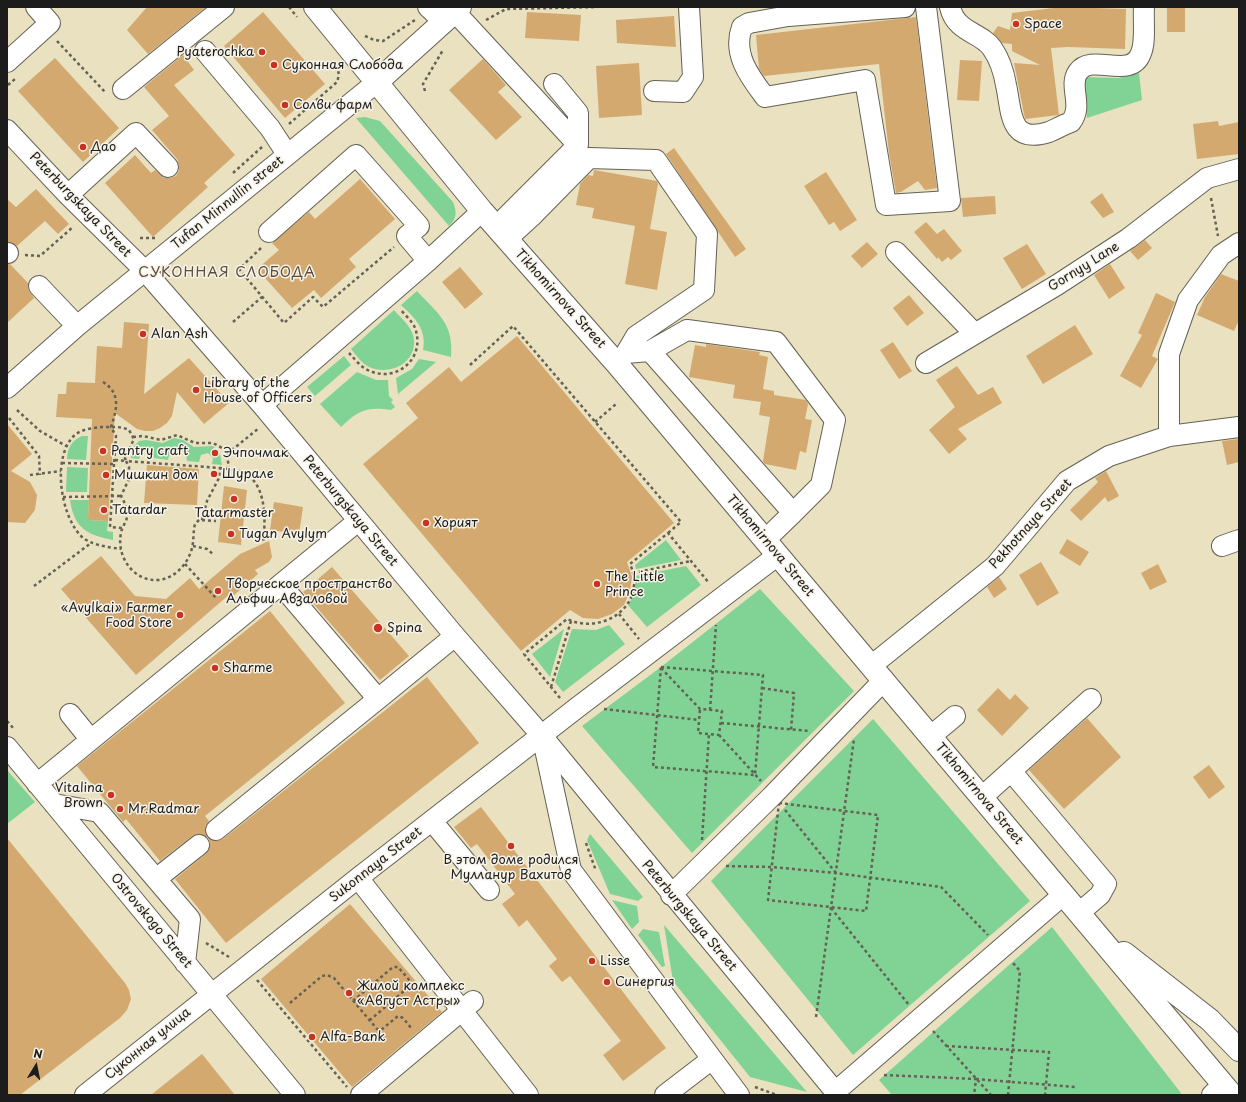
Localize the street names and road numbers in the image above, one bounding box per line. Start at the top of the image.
street label: Peterburgskaya Street [26,149,134,261]
street label: Tufan Minnullin street [169,153,287,253]
street label: Gornyy Lane [1045,239,1123,295]
street label: Tikhomirnova Street [511,246,609,352]
street label: Peterburgskaya Street [299,452,401,570]
street label: Pekhotnaya Street [987,476,1075,572]
street label: Tikhomirnova Street [723,492,817,600]
street label: Tikhomirnova Street [932,740,1026,848]
street label: Sukonnaya Street [327,824,425,906]
street label: Peterburgskaya Street [638,857,740,975]
street label: Ostrovskogo Street [107,871,195,971]
street label: Суконная улица [102,1005,194,1083]

